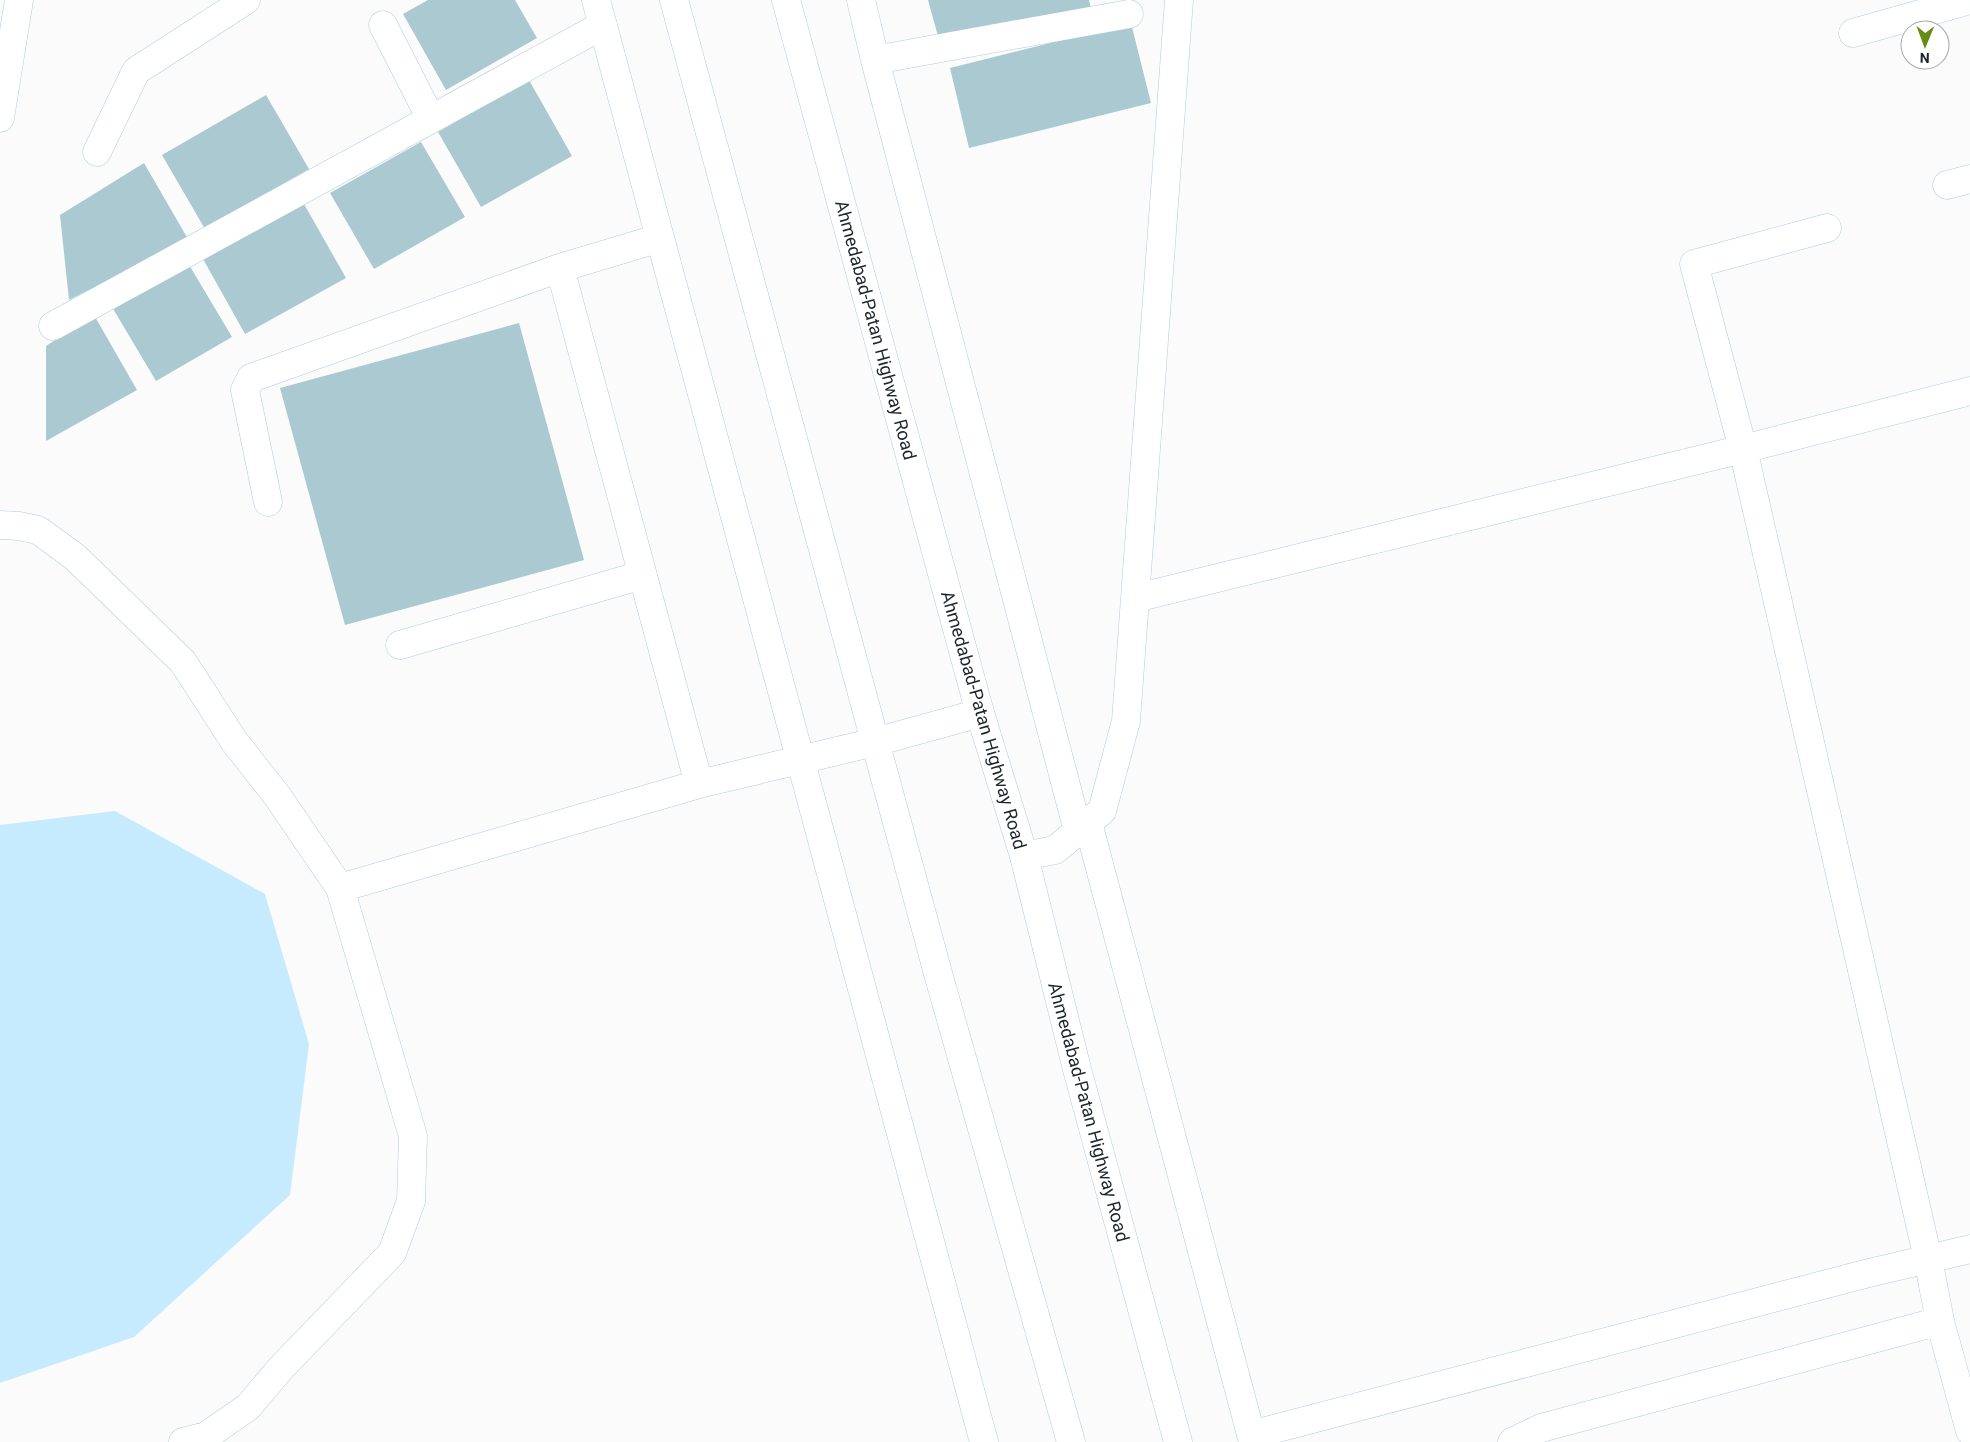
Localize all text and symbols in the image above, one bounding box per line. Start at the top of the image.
north arrow [1900,20,1950,70]
text: N [1920,50,1930,66]
street label: Ahmedabad-Patan Highway Road [831,198,921,462]
street label: Ahmedabad-Patan Highway Road [937,588,1031,852]
street label: Ahmedabad-Patan Highway Road [1044,980,1134,1244]

